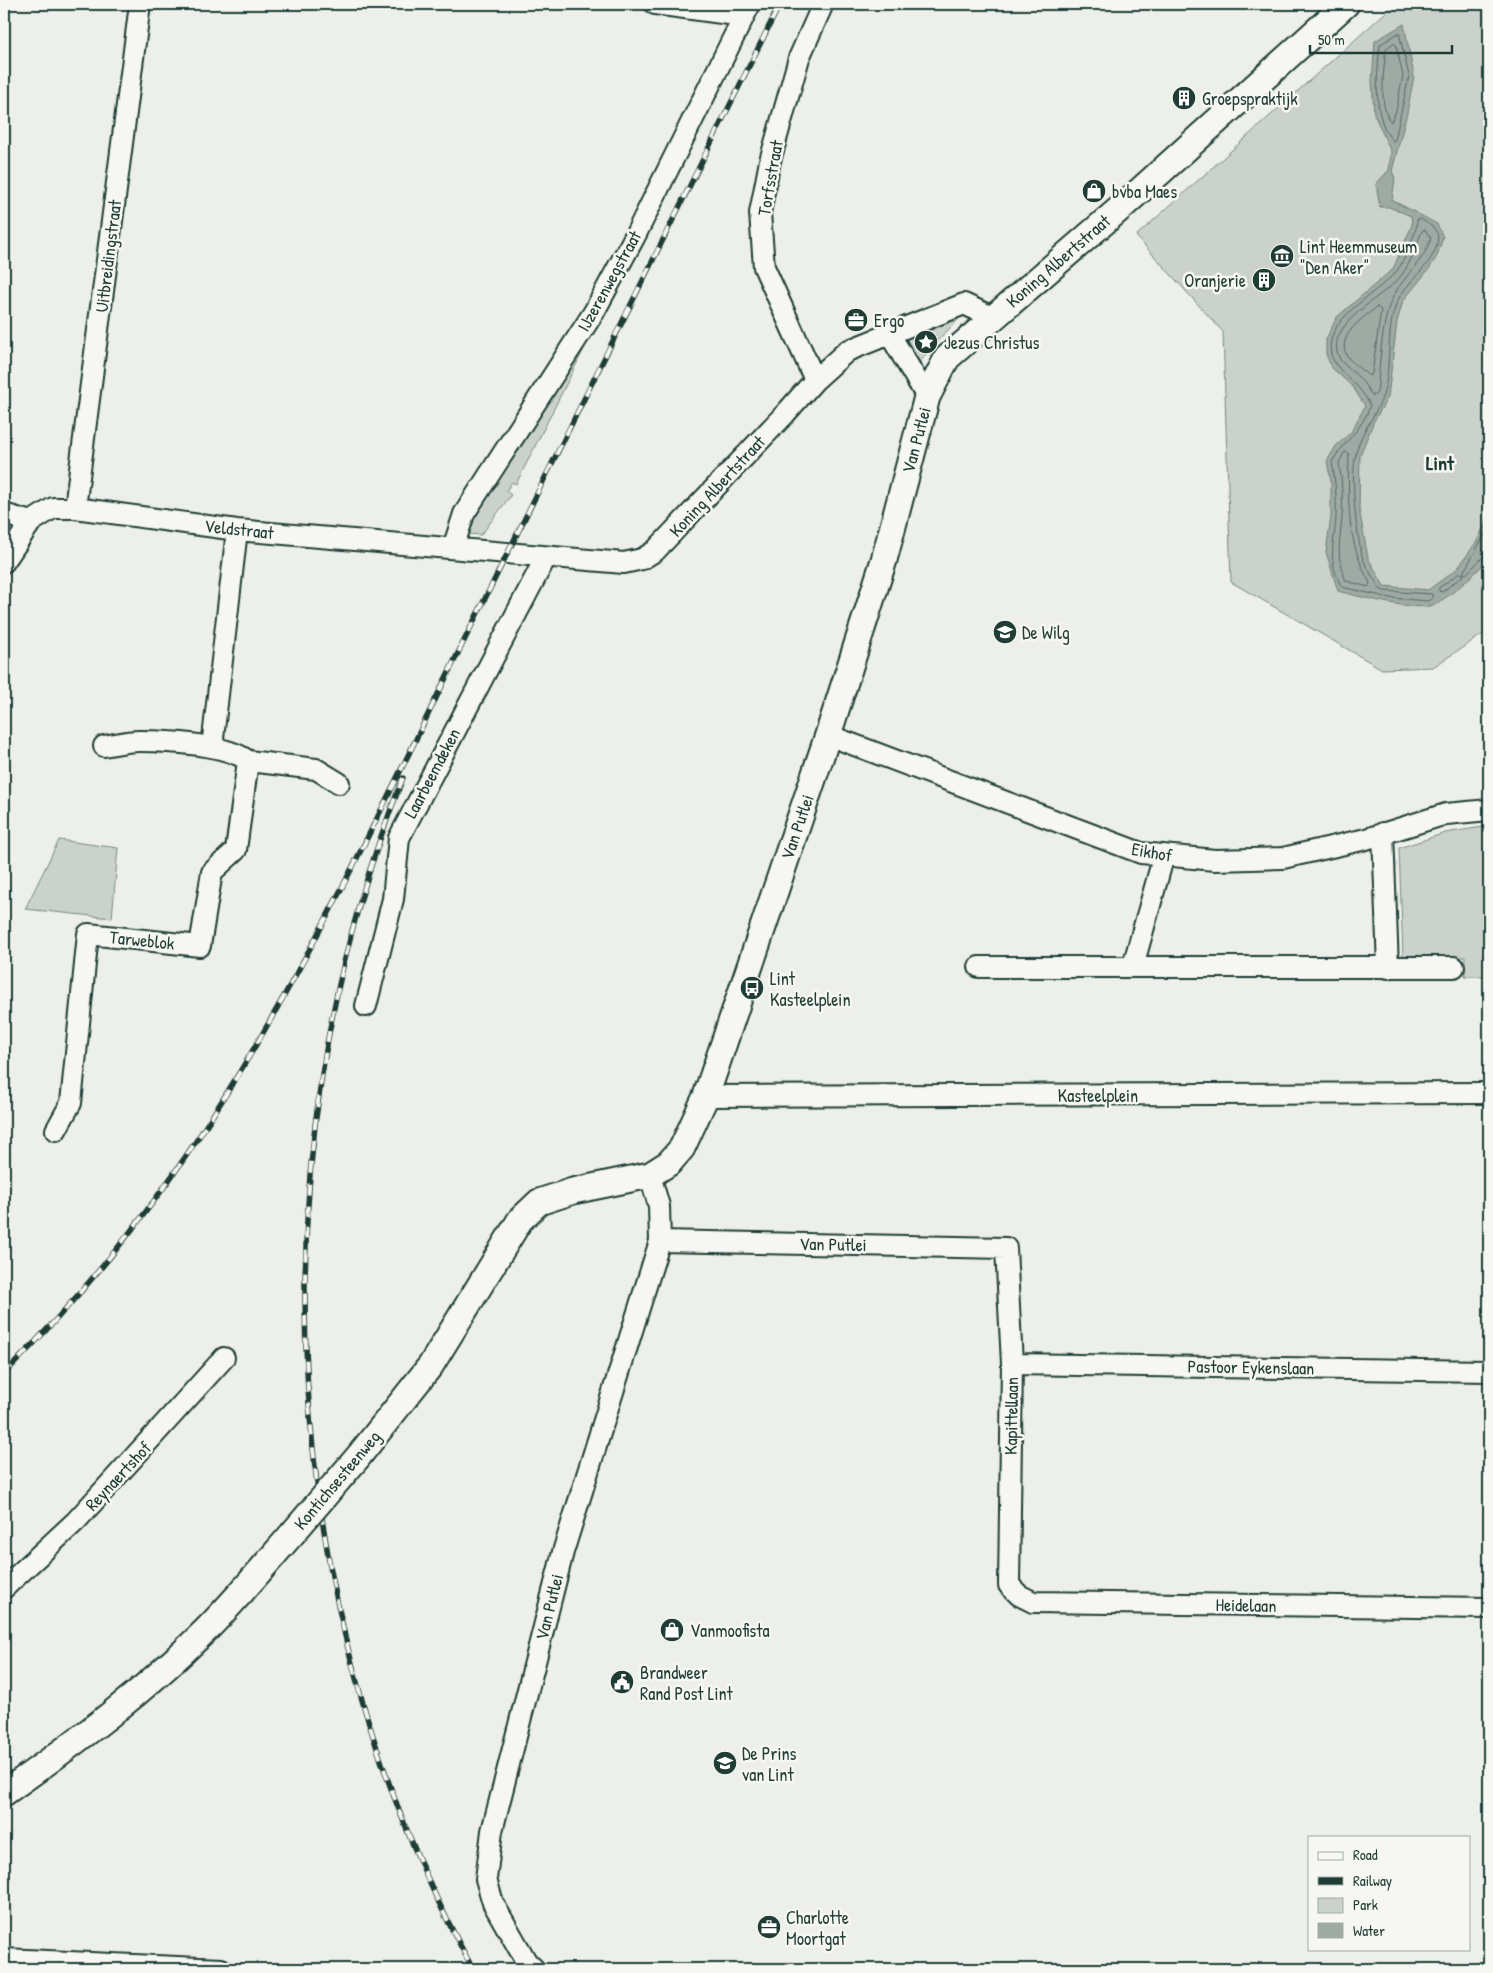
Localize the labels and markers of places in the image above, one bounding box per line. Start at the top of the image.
building icon: Groepspraktijk [1171,85,1197,111]
place label: Groepspraktijk [1202,86,1298,111]
shop icon: bvba Maes [1081,178,1107,204]
place label: bvba Maes [1112,179,1177,204]
place label: Lint Heemmuseum "Den Aker" [1300,234,1417,280]
museum icon: Lint Heemmuseum "Den Aker" [1269,243,1295,269]
building icon: Oranjerie [1251,267,1277,293]
place label: Oranjerie [1184,268,1246,293]
office icon: Ergo [843,307,869,333]
place label: Ergo [874,308,904,333]
place icon: Jezus Christus [913,329,939,355]
place label: Jezus Christus [944,330,1040,355]
school or university icon: De Wilg [992,619,1018,645]
place label: De Wilg [1022,620,1070,645]
place label: Lint Kasteelplein [770,966,851,1012]
bus stop icon: Lint Kasteelplein [739,975,765,1001]
shop icon: Vanmoofista [659,1617,685,1643]
place label: Vanmoofista [690,1618,769,1643]
place label: Brandweer Rand Post Lint [640,1660,734,1706]
public building icon: Brandweer Rand Post Lint [609,1669,635,1695]
place label: De Prins van Lint [742,1741,797,1787]
school or university icon: De Prins van Lint [712,1750,738,1776]
place label: Charlotte Moortgat [786,1905,849,1951]
office icon: Charlotte Moortgat [756,1914,782,1940]

